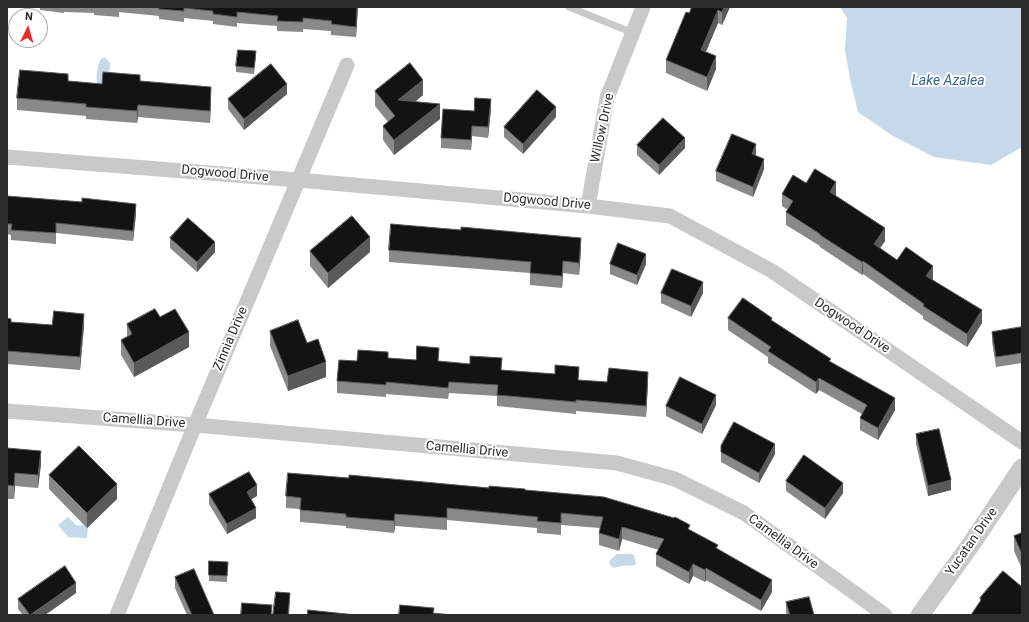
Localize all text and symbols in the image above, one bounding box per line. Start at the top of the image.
north arrow [8,8,48,48]
text: N [25,10,33,23]
water label: Lake Azalea [911,73,985,89]
street label: Willow Drive [588,92,618,164]
street label: Dogwood Drive [181,162,269,186]
street label: Dogwood Drive [503,190,591,214]
street label: Dogwood Drive [811,295,893,357]
street label: Zinnia Drive [211,305,251,373]
street label: Camellia Drive [102,410,186,432]
street label: Camellia Drive [425,439,509,461]
street label: Yucatan Drive [943,505,1001,579]
street label: Camellia Drive [745,511,821,573]

